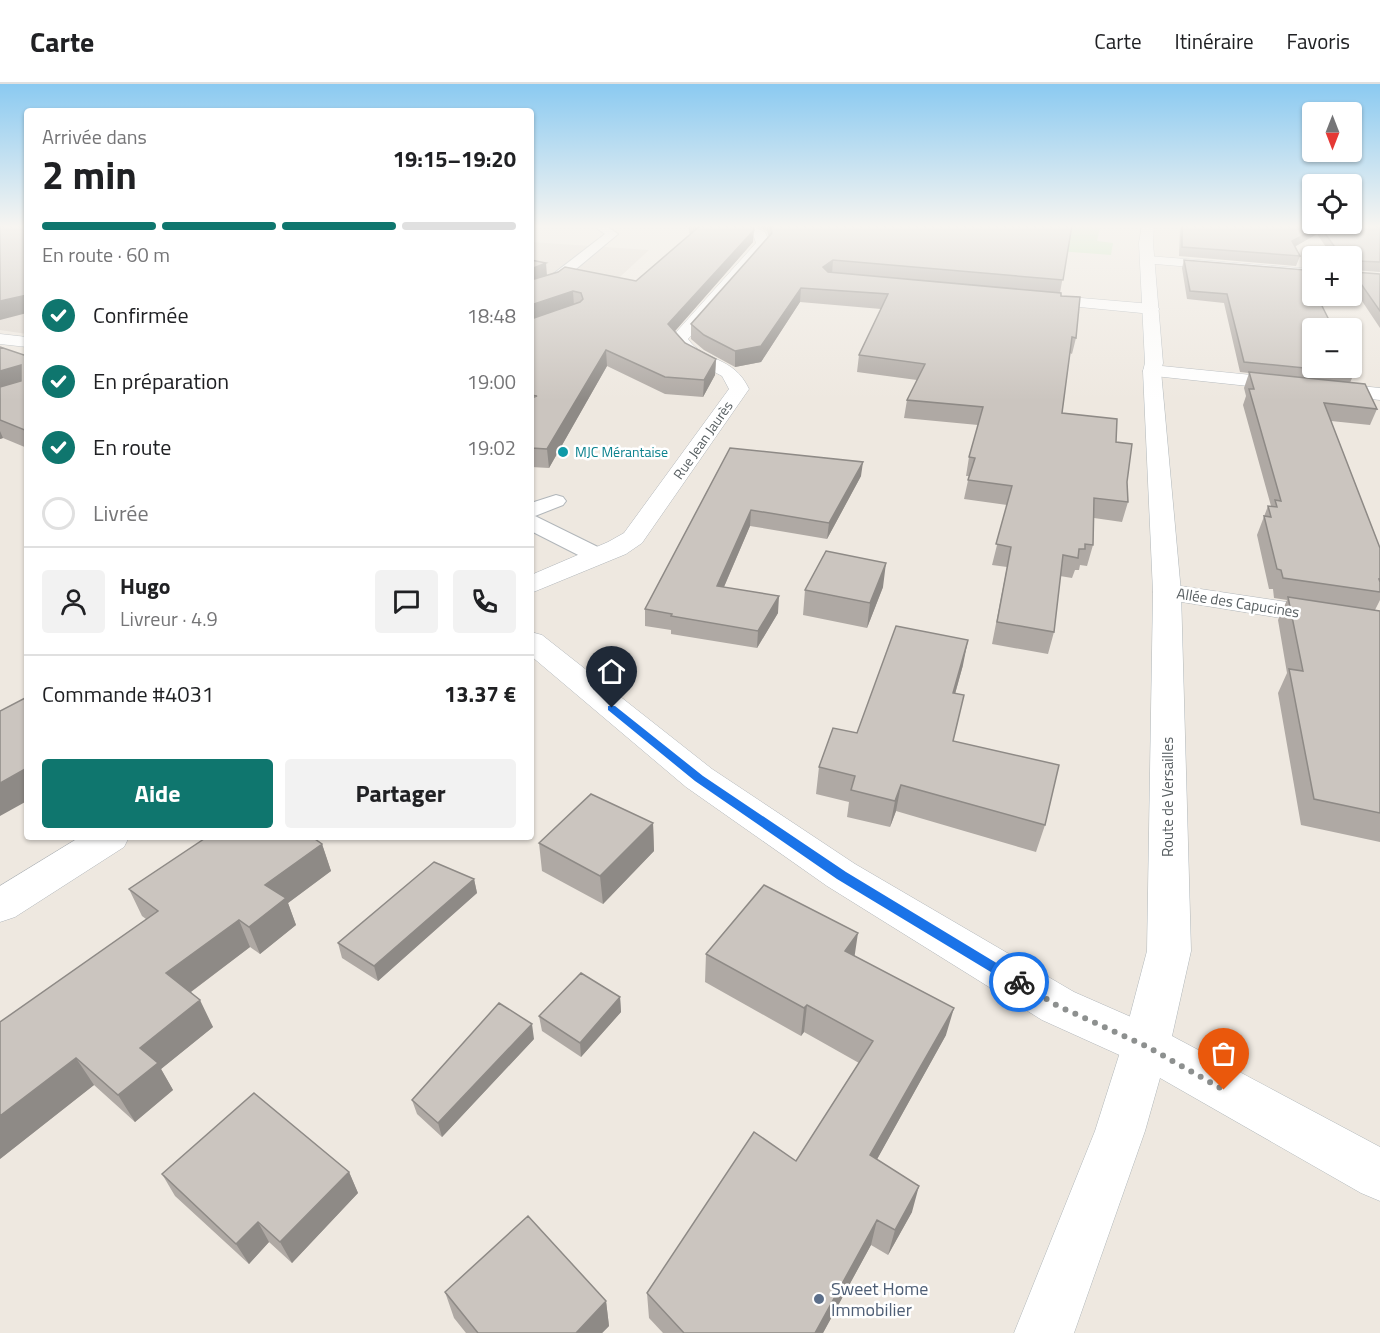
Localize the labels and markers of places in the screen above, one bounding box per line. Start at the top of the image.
place label: MJC Mérantaise [575,441,668,462]
marker: MJC Mérantaise [556,445,570,459]
pin [586,646,637,708]
pin [1198,1028,1249,1090]
place label: Sweet Home Immobilier [831,1275,928,1323]
marker: Sweet Home Immobilier [812,1292,826,1306]

